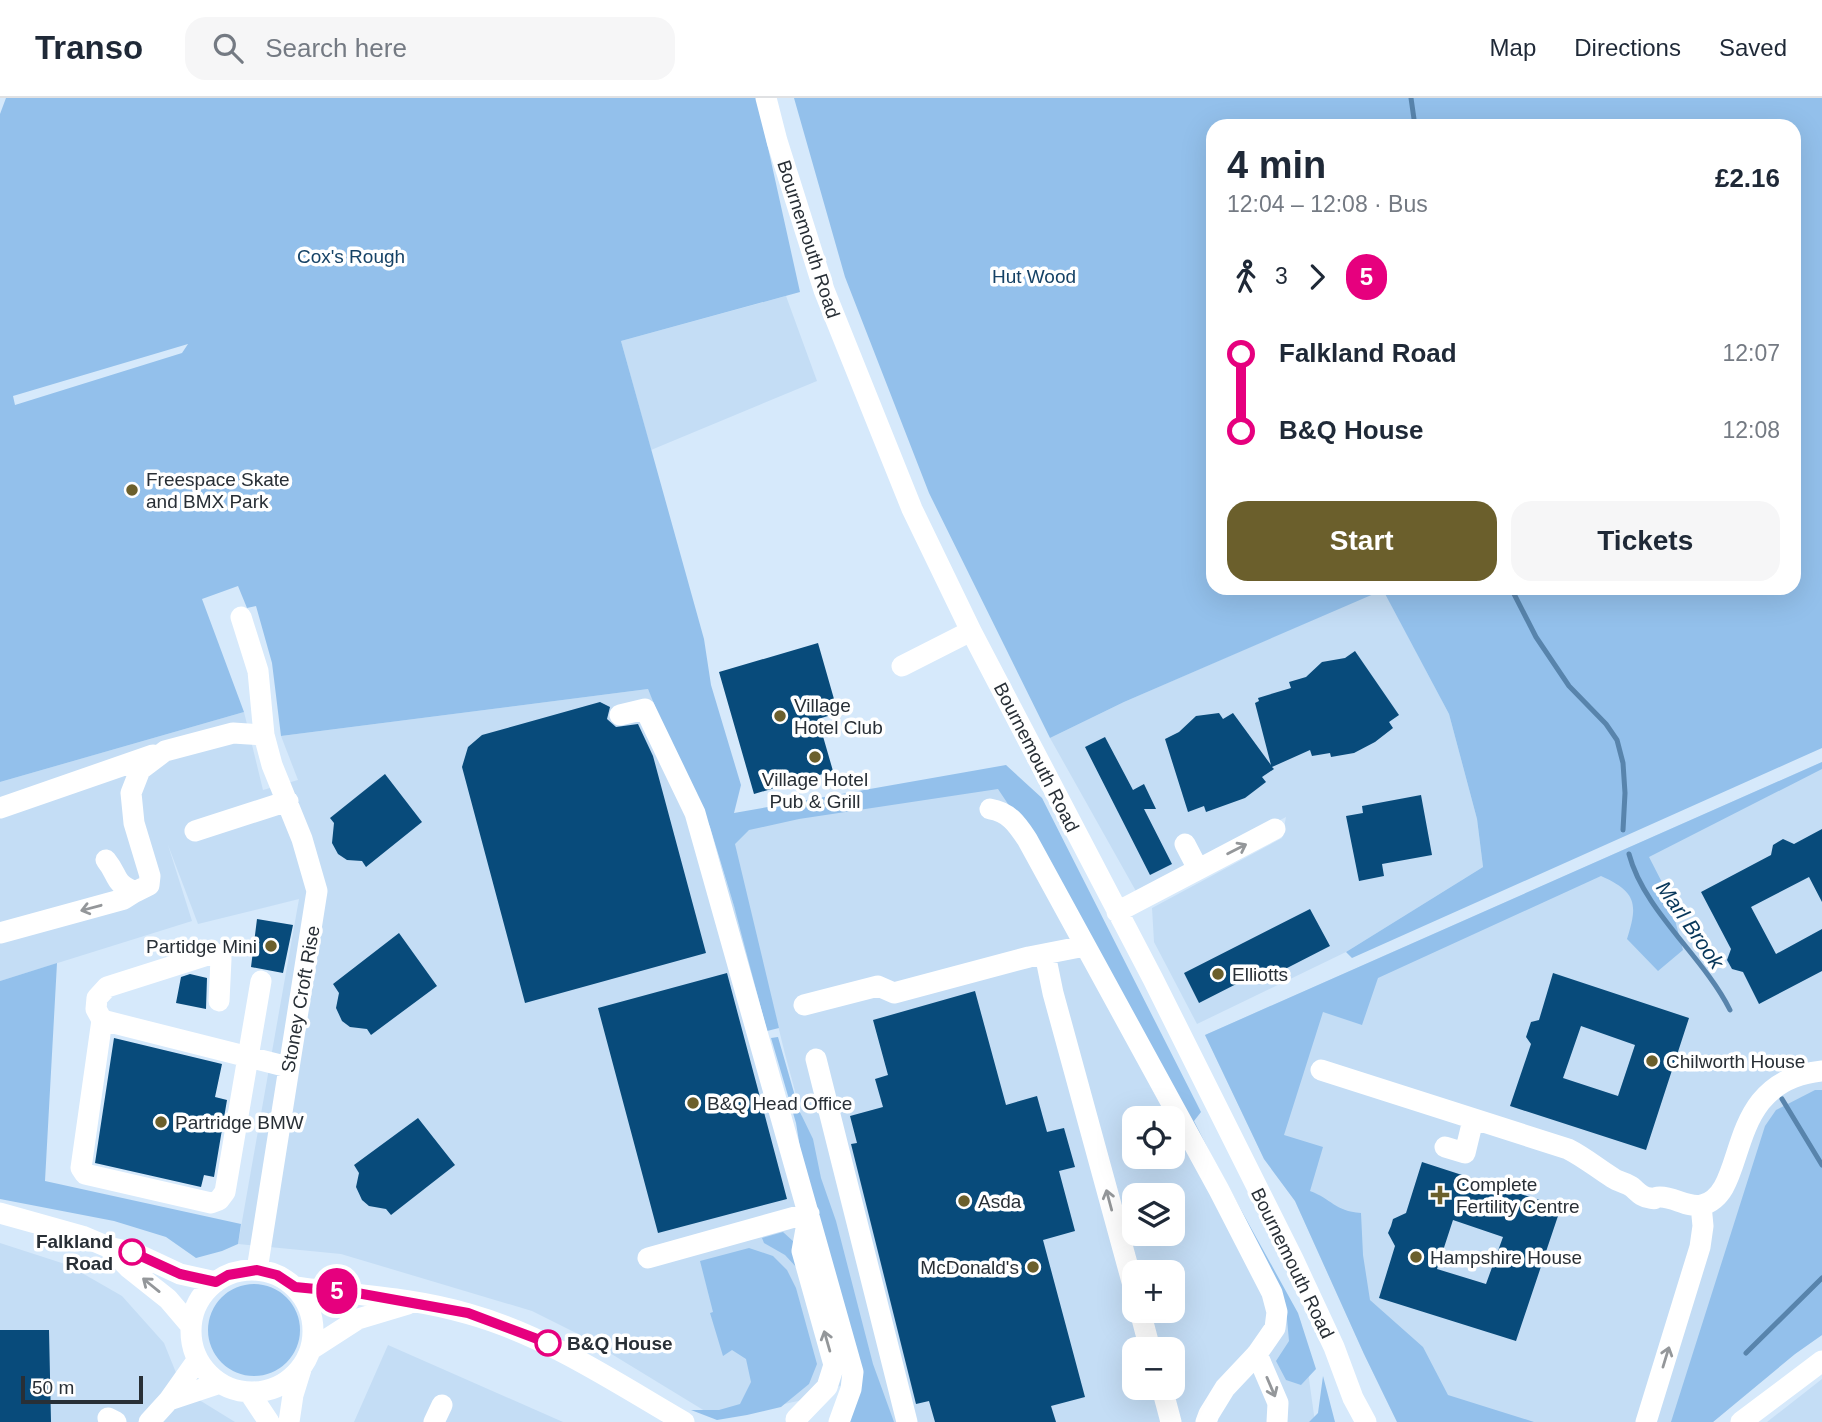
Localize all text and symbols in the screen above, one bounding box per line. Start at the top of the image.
search box [185,17,675,80]
text: Transo [35,29,143,66]
icon: search [209,29,247,67]
text: Search here [265,33,407,63]
text: Map [1490,34,1536,61]
text: Directions [1574,34,1681,61]
text: Saved [1719,34,1787,61]
text: 4 min [1227,144,1326,186]
street label: Bournemouth Road [773,158,844,321]
text: £2.16 [1715,163,1780,193]
text: 12:04 – 12:08 · Bus [1227,191,1428,217]
park label: Cox's Rough [297,246,405,267]
icon: walk [1227,258,1265,296]
icon: forward [1298,258,1336,296]
text: 3 [1275,263,1288,289]
text: 5 [1360,263,1373,290]
park label: Hut Wood [992,266,1076,287]
text: Falkland Road [1279,338,1457,368]
text: 12:07 [1722,340,1780,366]
text: B&Q House [1279,415,1423,445]
text: 12:08 [1722,417,1780,443]
place label: Freespace Skate and BMX Park [146,469,290,512]
marker: Freespace Skate and BMX Park [124,482,140,498]
button: Start [1227,501,1497,581]
button: Tickets [1511,501,1780,581]
street label: Bournemouth Road [990,679,1083,835]
place label: Village Hotel Club [794,695,883,738]
marker: Village Hotel Club [772,708,788,724]
marker: Village Hotel Pub & Grill [807,749,823,765]
place label: Village Hotel Pub & Grill [762,769,868,812]
one-way arrow [1226,842,1246,856]
water label: Marl Brook [1652,877,1730,974]
one-way arrow [80,902,103,915]
street label: Stoney Croft Rise [277,924,324,1074]
place label: Partidge Mini [146,936,257,957]
marker: Partidge Mini [263,938,279,954]
place label: Elliotts [1232,964,1288,985]
marker: Elliotts [1210,966,1226,982]
place label: Chilworth House [1666,1051,1805,1072]
marker: Chilworth House [1644,1053,1660,1069]
place label: B&Q Head Office [707,1093,852,1114]
marker: B&Q Head Office [685,1095,701,1111]
map controls [1122,1106,1185,1400]
button: locate [1122,1106,1185,1169]
place label: Partridge BMW [175,1112,304,1133]
marker: Partridge BMW [153,1114,169,1130]
place label: Complete Fertility Centre [1456,1174,1580,1217]
button: layers [1122,1183,1185,1246]
street label: Bournemouth Road [1247,1185,1338,1342]
marker: Complete Fertility Centre [1430,1185,1450,1205]
one-way arrow [1102,1189,1115,1212]
place label: Asda [978,1191,1022,1212]
marker: Asda [956,1193,972,1209]
place label: Falkland Road [36,1231,113,1274]
marker: Falkland Road [119,1239,145,1265]
place label: Hampshire House [1430,1247,1582,1268]
marker: Hampshire House [1408,1249,1424,1265]
place label: McDonald's [920,1257,1019,1278]
marker: McDonald's [1025,1259,1041,1275]
button: + [1122,1260,1185,1323]
line badge: 5 [314,1268,360,1314]
one-way arrow [143,1277,161,1293]
text: 5 [330,1277,344,1304]
marker: B&Q House [535,1330,561,1356]
one-way arrow [819,1330,832,1352]
place label: B&Q House [567,1333,673,1354]
button: − [1122,1337,1185,1400]
one-way arrow [1660,1346,1673,1368]
scale bar [21,1373,144,1405]
one-way arrow [1265,1376,1278,1397]
text: 50 m [32,1377,74,1398]

